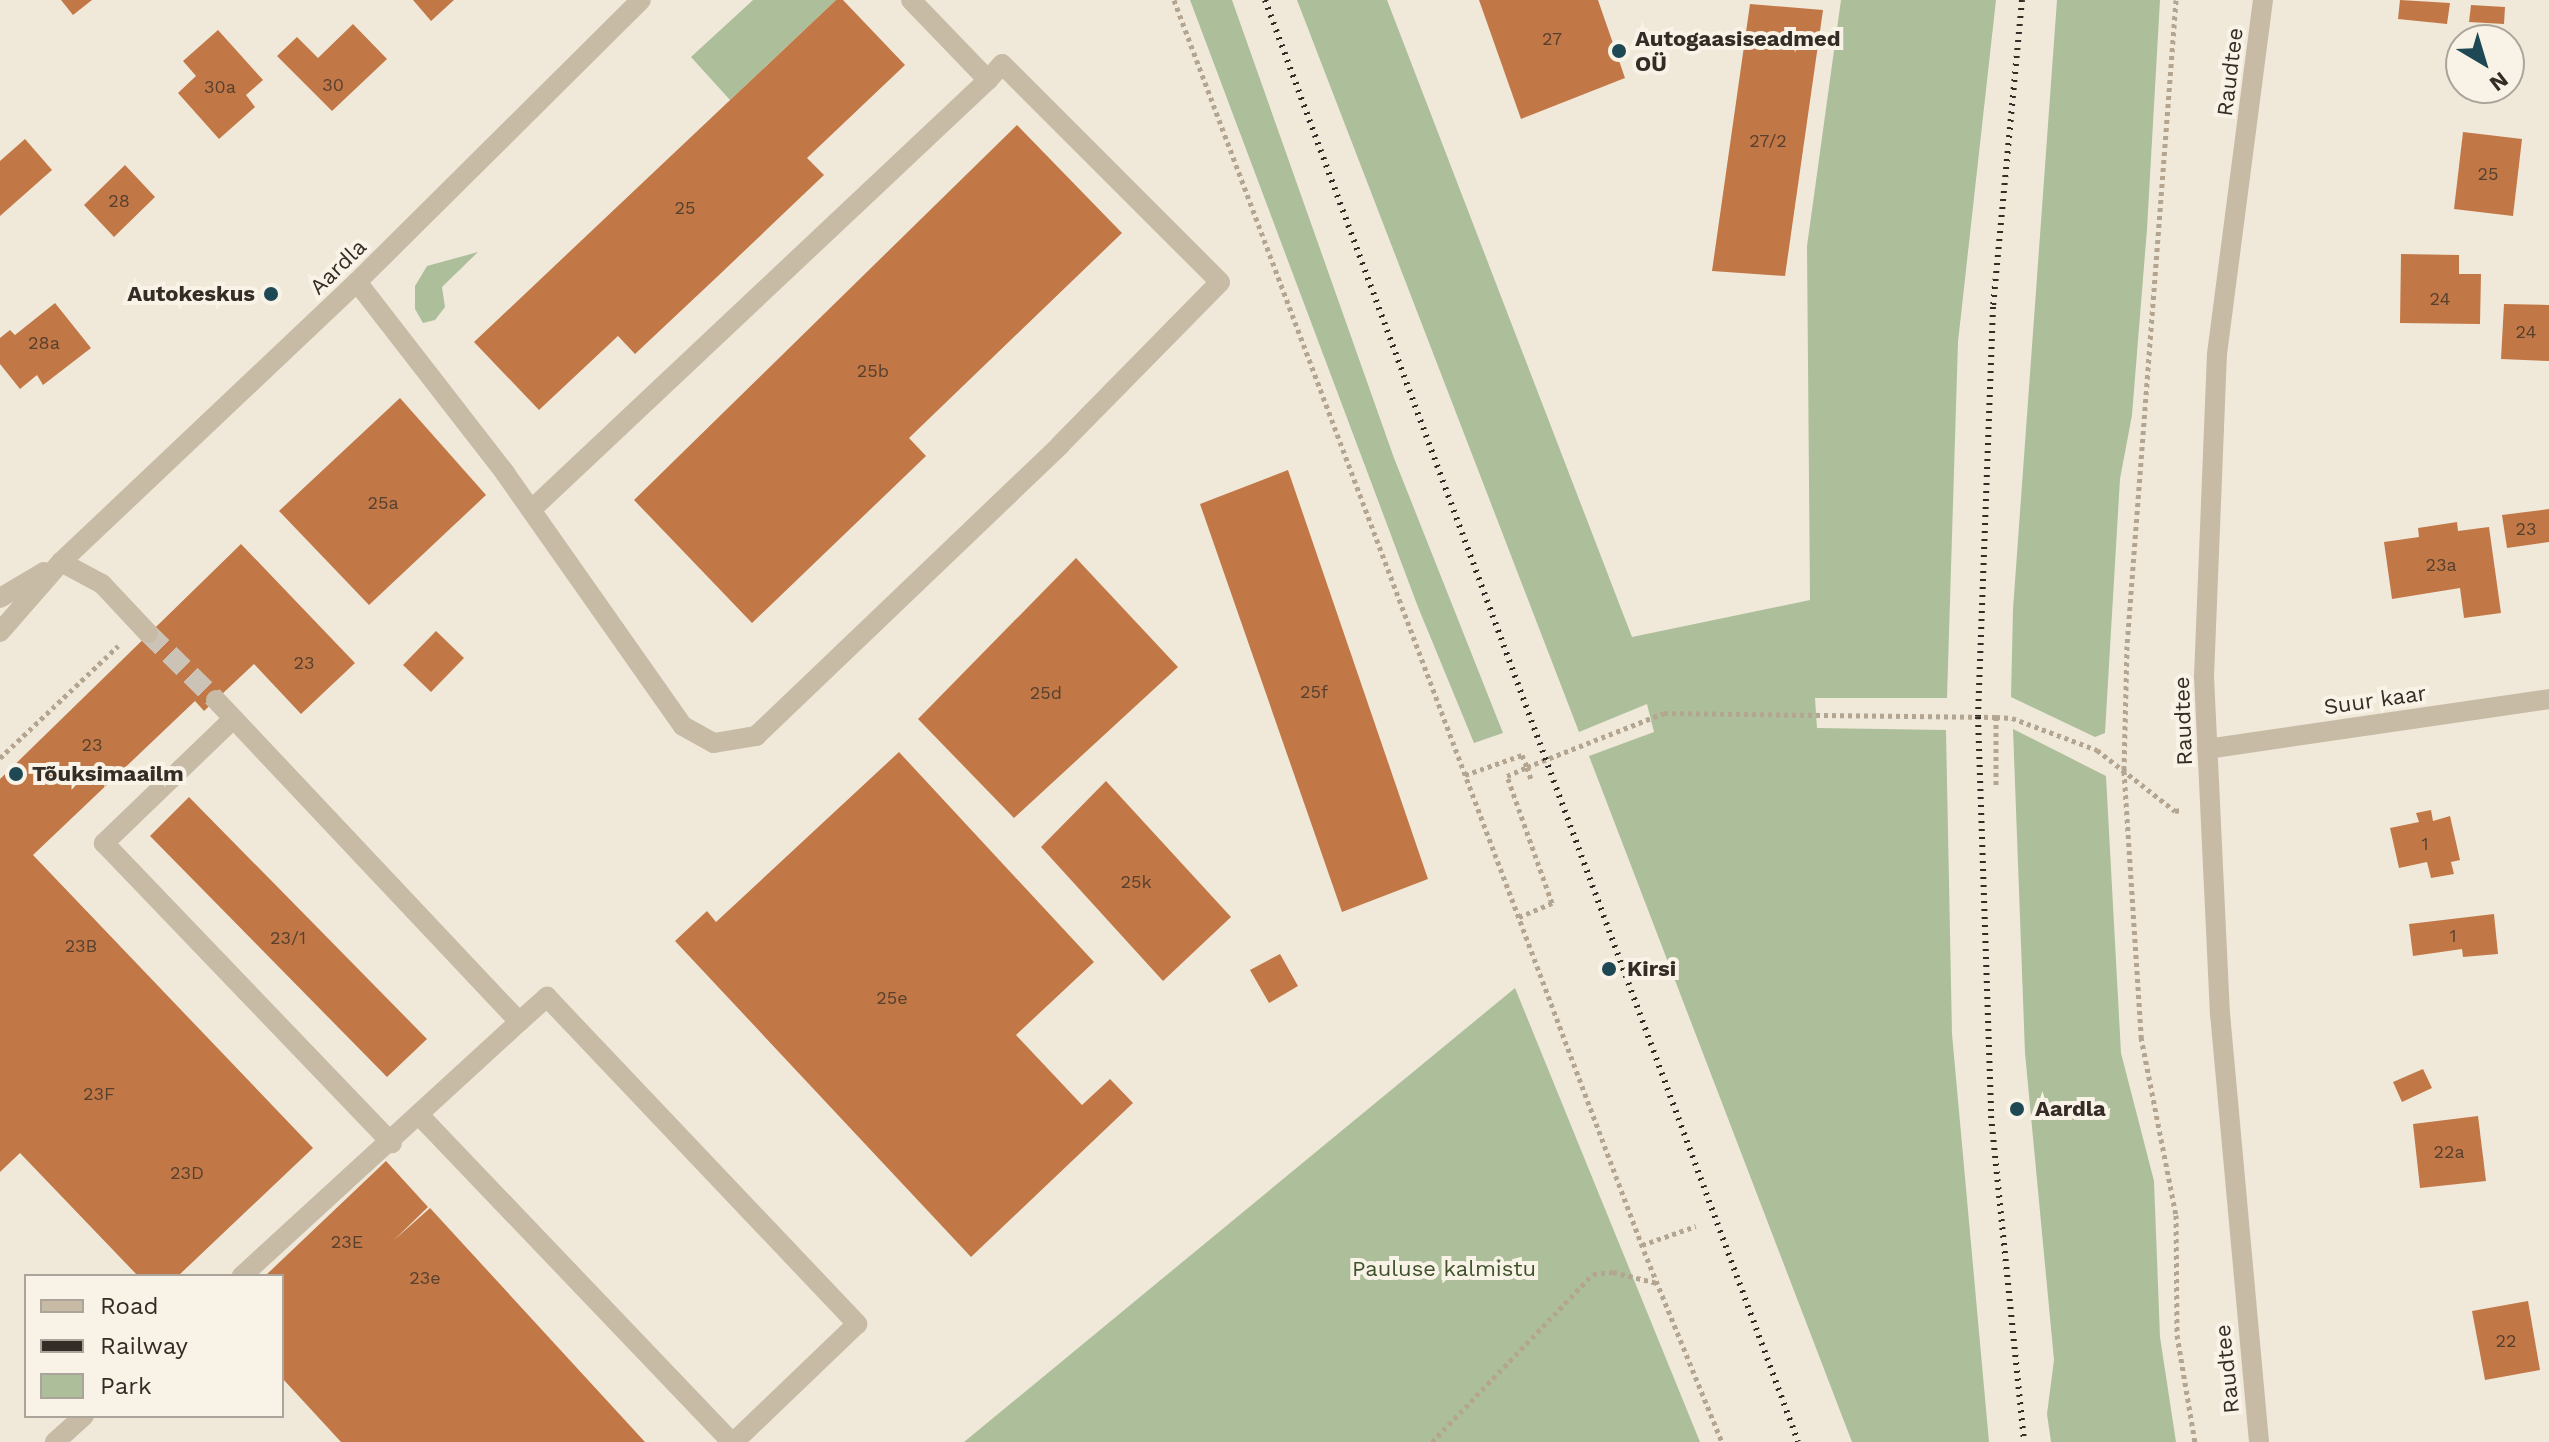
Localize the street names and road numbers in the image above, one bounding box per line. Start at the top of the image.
street label: Raudtee [2211,26,2249,118]
street label: Aardla [304,234,372,300]
street label: Raudtee [2168,676,2198,766]
street label: Suur kaar [2322,680,2428,720]
street label: Raudtee [2209,1323,2245,1415]

